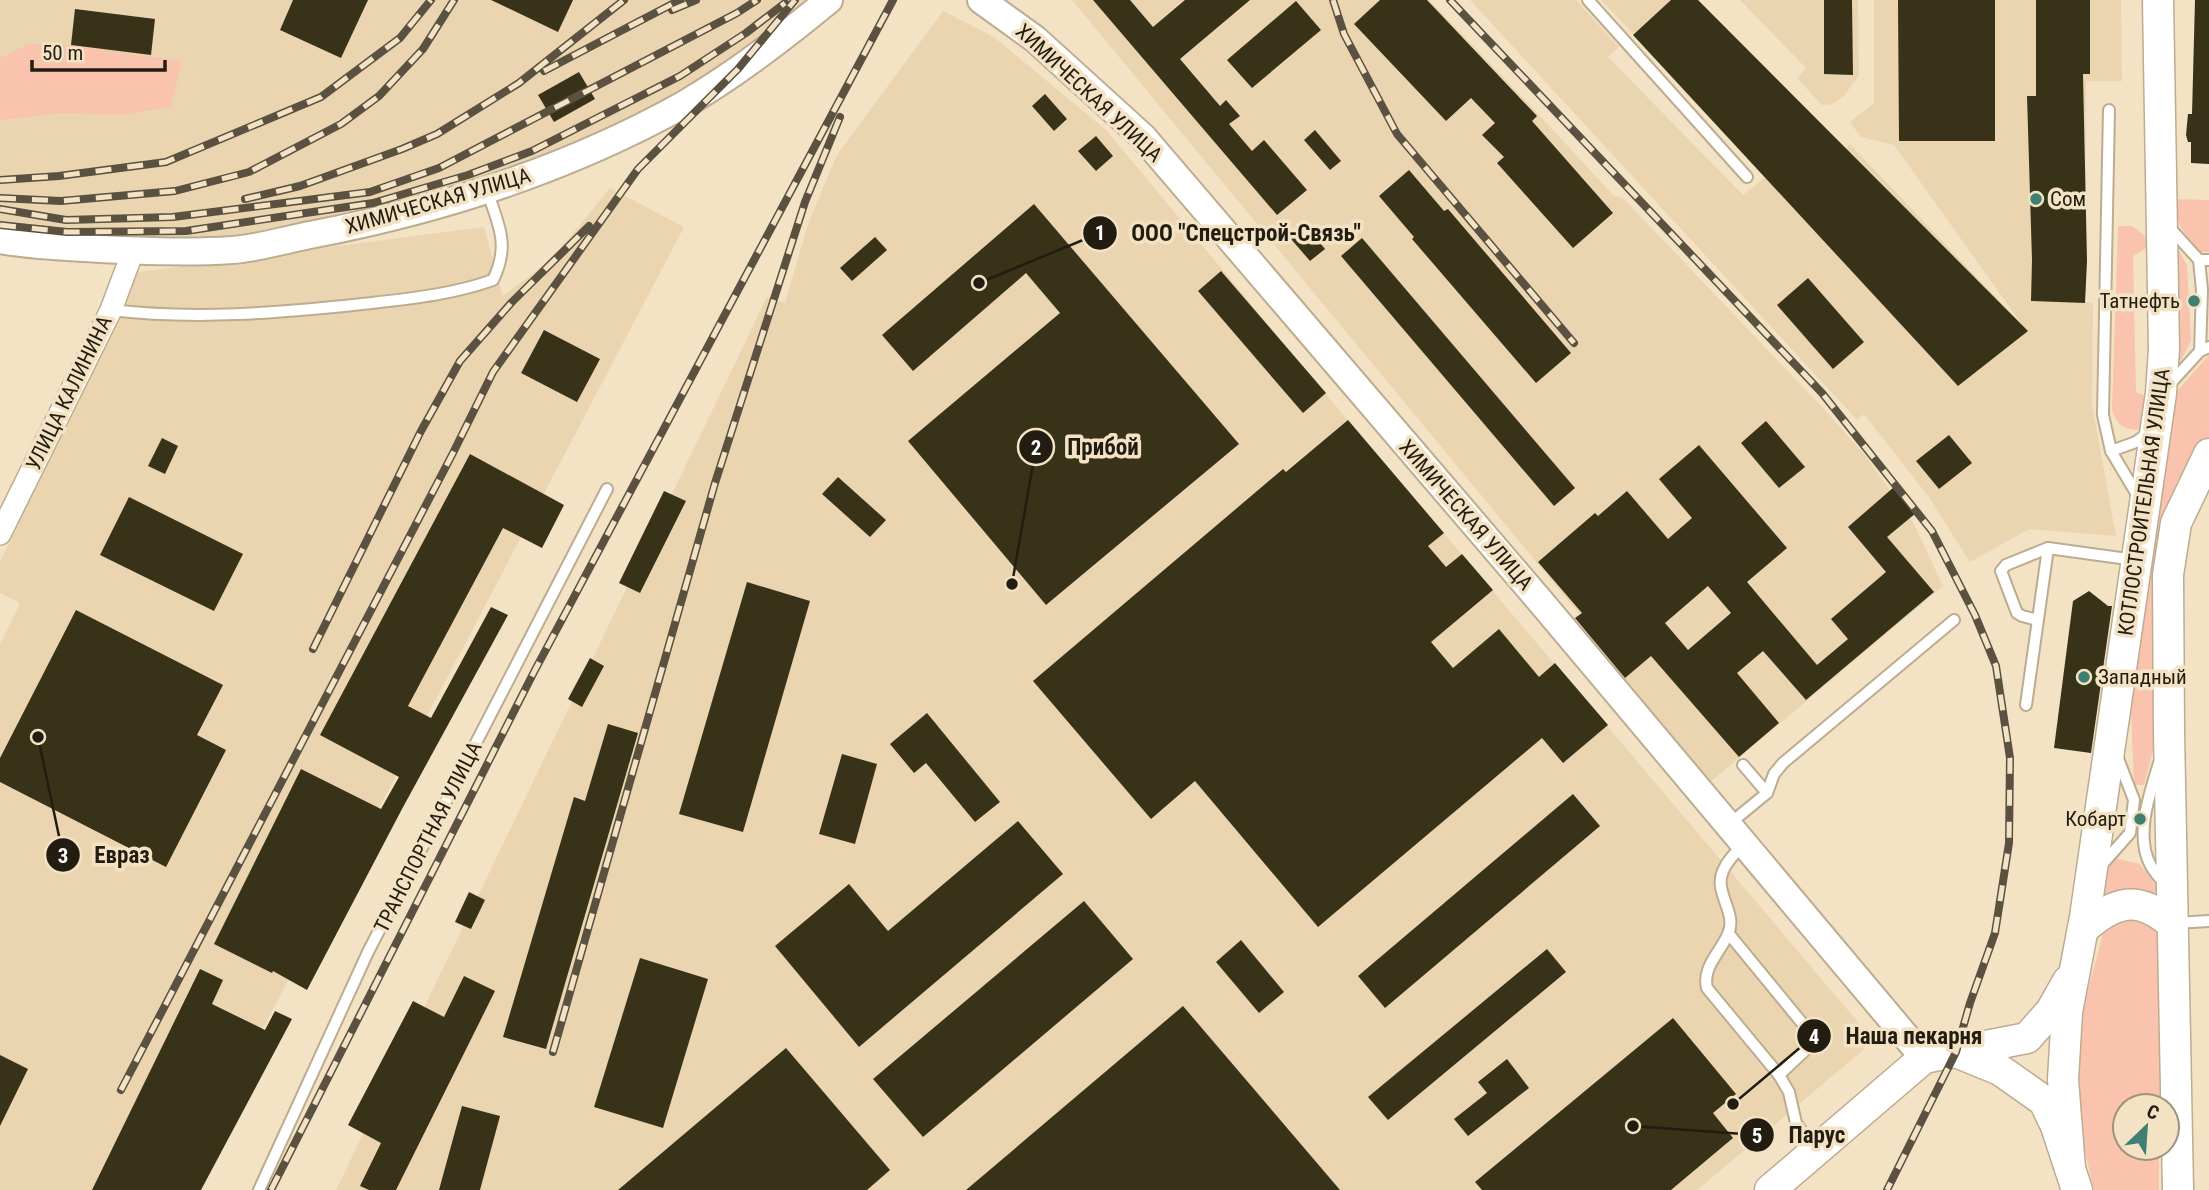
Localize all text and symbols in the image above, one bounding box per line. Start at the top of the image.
street label: ХИМИЧЕСКАЯ УЛИЦА [1011,19,1167,167]
scale bar [32,28,164,72]
text: 50 m [42,41,83,65]
street label: ХИМИЧЕСКАЯ УЛИЦА [343,163,533,239]
place label: Сом [2050,187,2086,211]
marker: Сом [2028,191,2044,207]
callout: ООО "Спецстрой-Связь" [1083,211,1375,255]
text: ООО "Спецстрой-Связь" [1131,220,1361,247]
text: 1 [1095,221,1105,245]
place label: Татнефть [2100,289,2180,313]
marker: Татнефть [2186,293,2202,309]
street label: УЛИЦА КАЛИНИНА [21,312,117,474]
street label: КОТЛОСТРОИТЕЛЬНАЯ УЛИЦА [2113,367,2175,637]
callout: Прибой [1018,425,1153,469]
text: Прибой [1067,434,1139,461]
street label: ХИМИЧЕСКАЯ УЛИЦА [1394,435,1538,595]
text: 2 [1031,436,1041,460]
place label: Западный [2098,665,2187,689]
marker: Западный [2076,669,2092,685]
street label: ТРАНСПОРТНАЯ УЛИЦА [369,738,487,936]
place label: Кобарт [2065,807,2126,831]
marker: Кобарт [2132,811,2148,827]
callout: Евраз [45,833,164,877]
text: Евраз [94,842,150,869]
text: 3 [58,844,68,868]
callout: Наша пекарня [1796,1014,1996,1058]
text: Наша пекарня [1846,1023,1982,1050]
text: 4 [1809,1025,1819,1049]
north arrow [2111,1092,2181,1162]
text: С [2143,1099,2163,1125]
callout: Парус [1739,1113,1859,1157]
text: Парус [1789,1122,1845,1149]
text: 5 [1752,1124,1762,1148]

